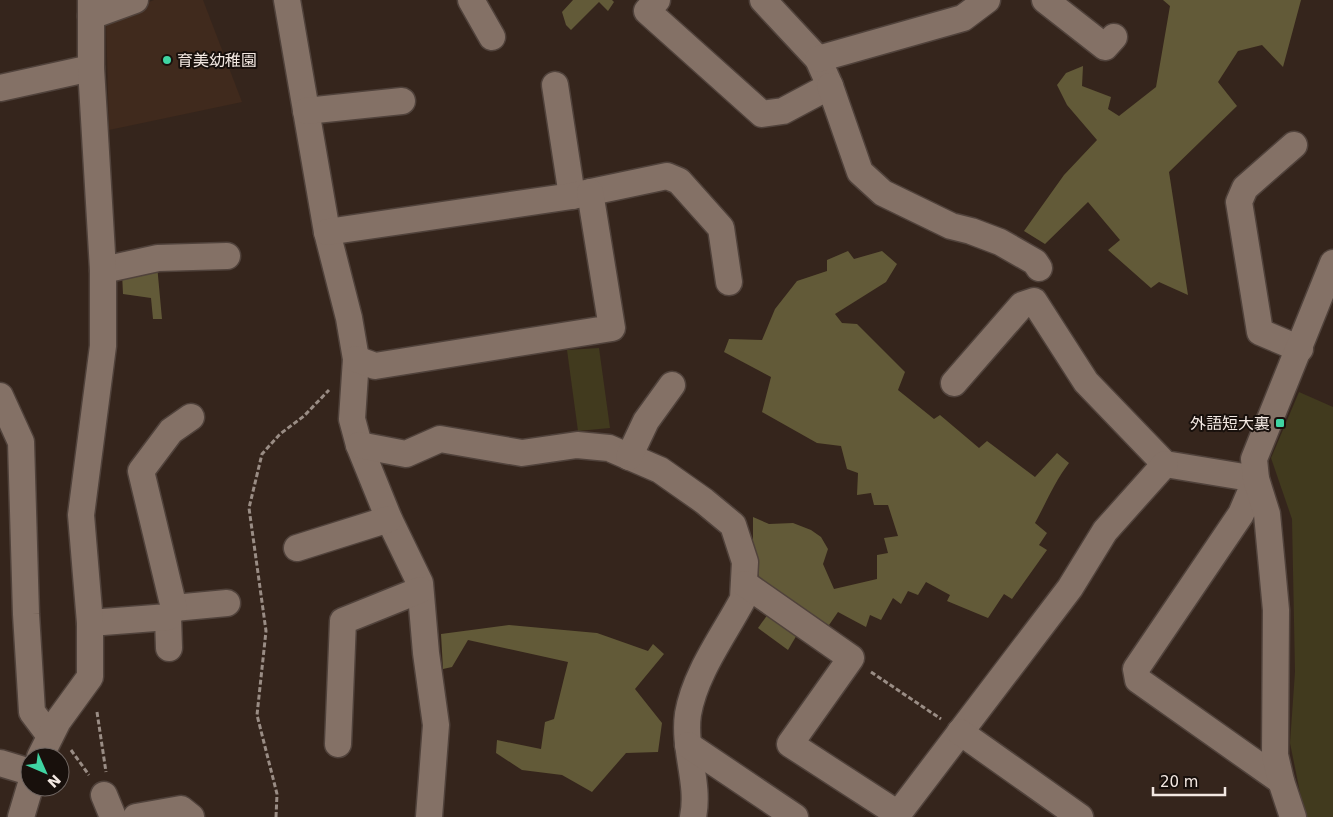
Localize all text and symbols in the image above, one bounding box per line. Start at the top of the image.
place label: 育美幼稚園 [177,51,257,70]
marker: 育美幼稚園 [161,54,173,66]
place label: 外語短大裏 [1190,414,1270,433]
marker: 外語短大裏 [1274,417,1286,429]
north arrow [20,747,70,797]
scale bar [1153,764,1226,796]
text: N [44,771,64,791]
text: 20 m [1160,773,1198,791]

